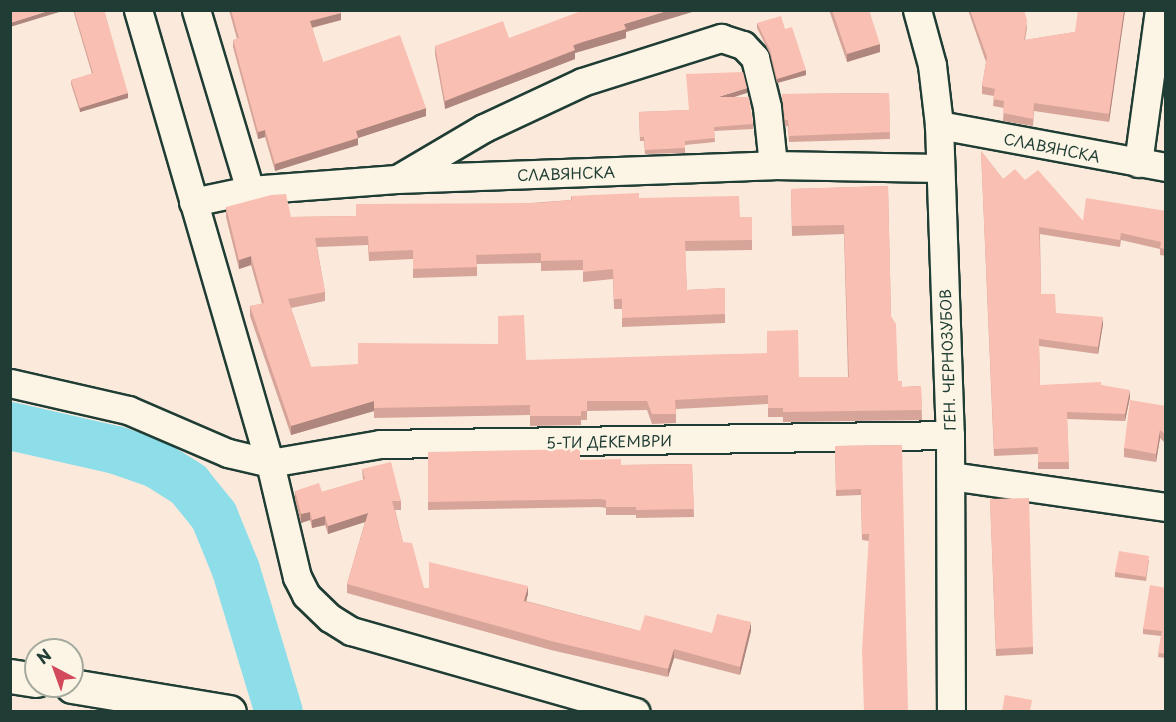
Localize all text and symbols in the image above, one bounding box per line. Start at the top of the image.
street label: СЛАВЯНСКА [1002,129,1102,165]
street label: СЛАВЯНСКА [517,162,615,184]
street label: ГЕН. ЧЕРНОЗУБОВ [936,289,958,431]
street label: 5-ТИ ДЕКЕМВРИ [545,431,673,451]
north arrow [24,638,84,698]
text: N [31,643,56,669]

